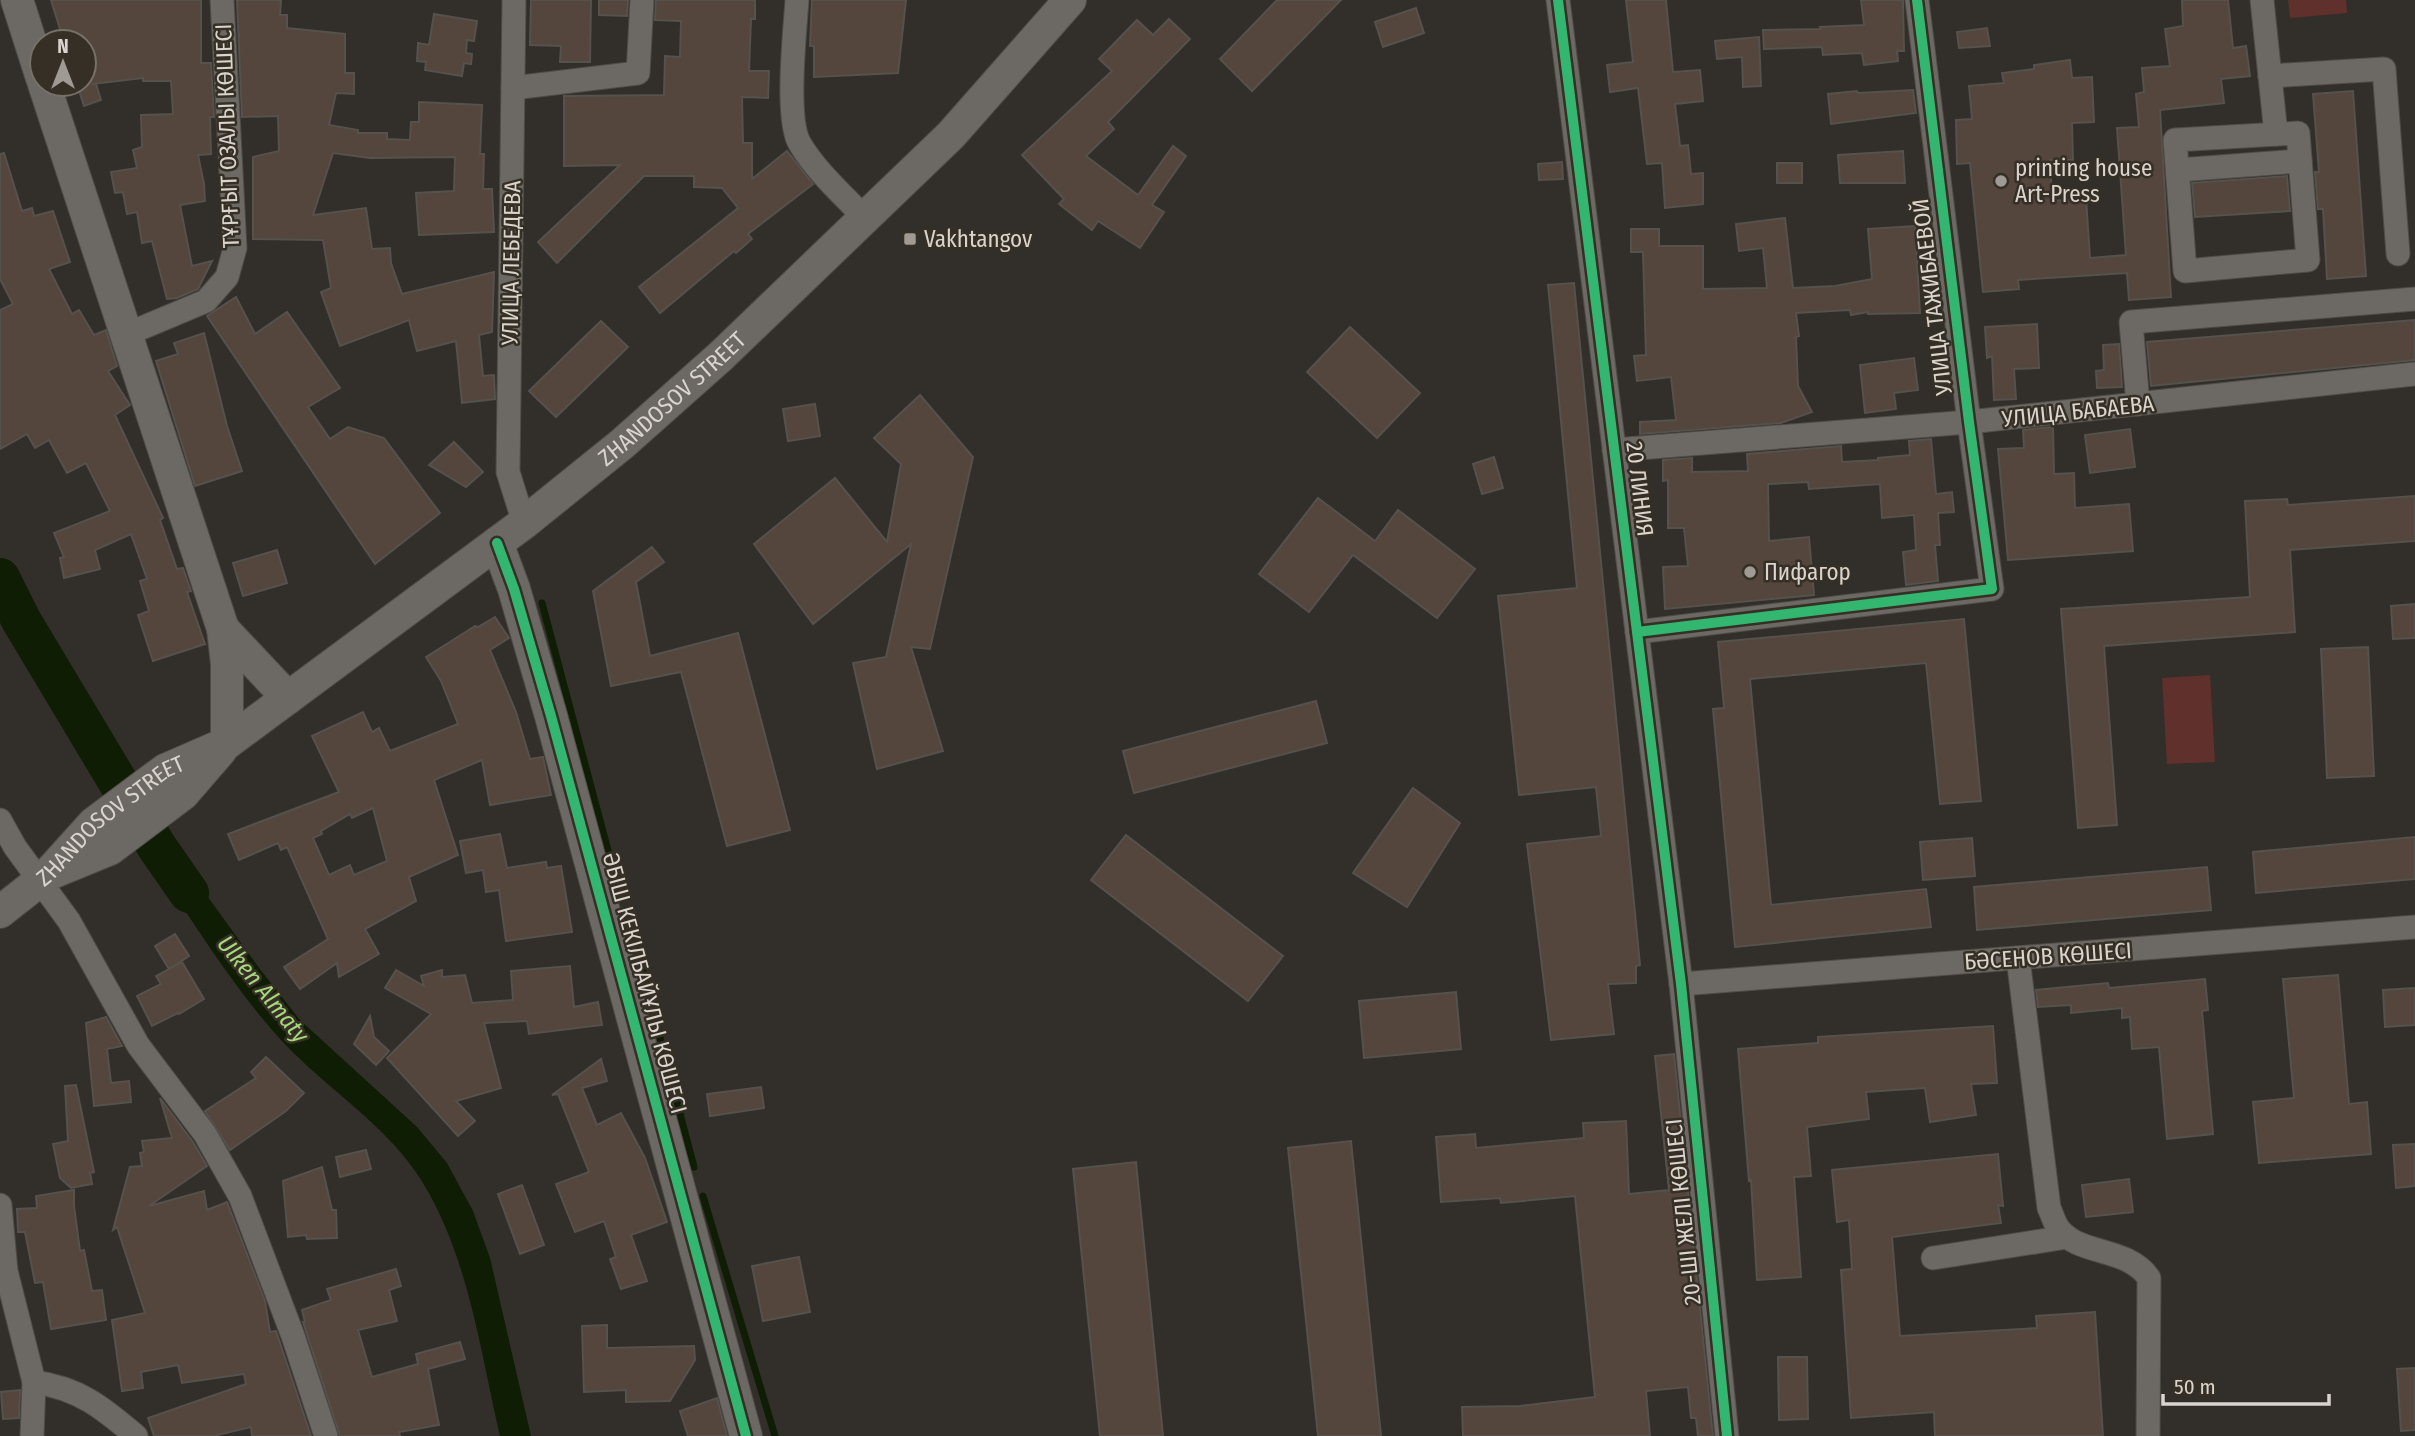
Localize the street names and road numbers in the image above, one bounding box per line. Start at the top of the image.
street label: ТҰРҒЫТ ОЗАЛЫ КӨШЕСІ [209,23,245,249]
street label: УЛИЦА ЛЕБЕДЕВА [496,180,526,347]
street label: УЛИЦА ТАЖИБАЕВОЙ [1906,197,1958,398]
street label: ZHANDOSOV STREET [593,326,752,472]
street label: УЛИЦА БАБАЕВА [2000,389,2155,433]
street label: 20 ЛИНИЯ [1620,440,1660,538]
street label: ZHANDOSOV STREET [31,749,189,892]
street label: ӘБІШ КЕКІЛБАЙҰЛЫ КӨШЕСІ [597,849,693,1117]
street label: БӘСЕНОВ КӨШЕСІ [1963,936,2133,976]
street label: 20-ШІ ЖЕЛІ КӨШЕСІ [1659,1117,1707,1307]

